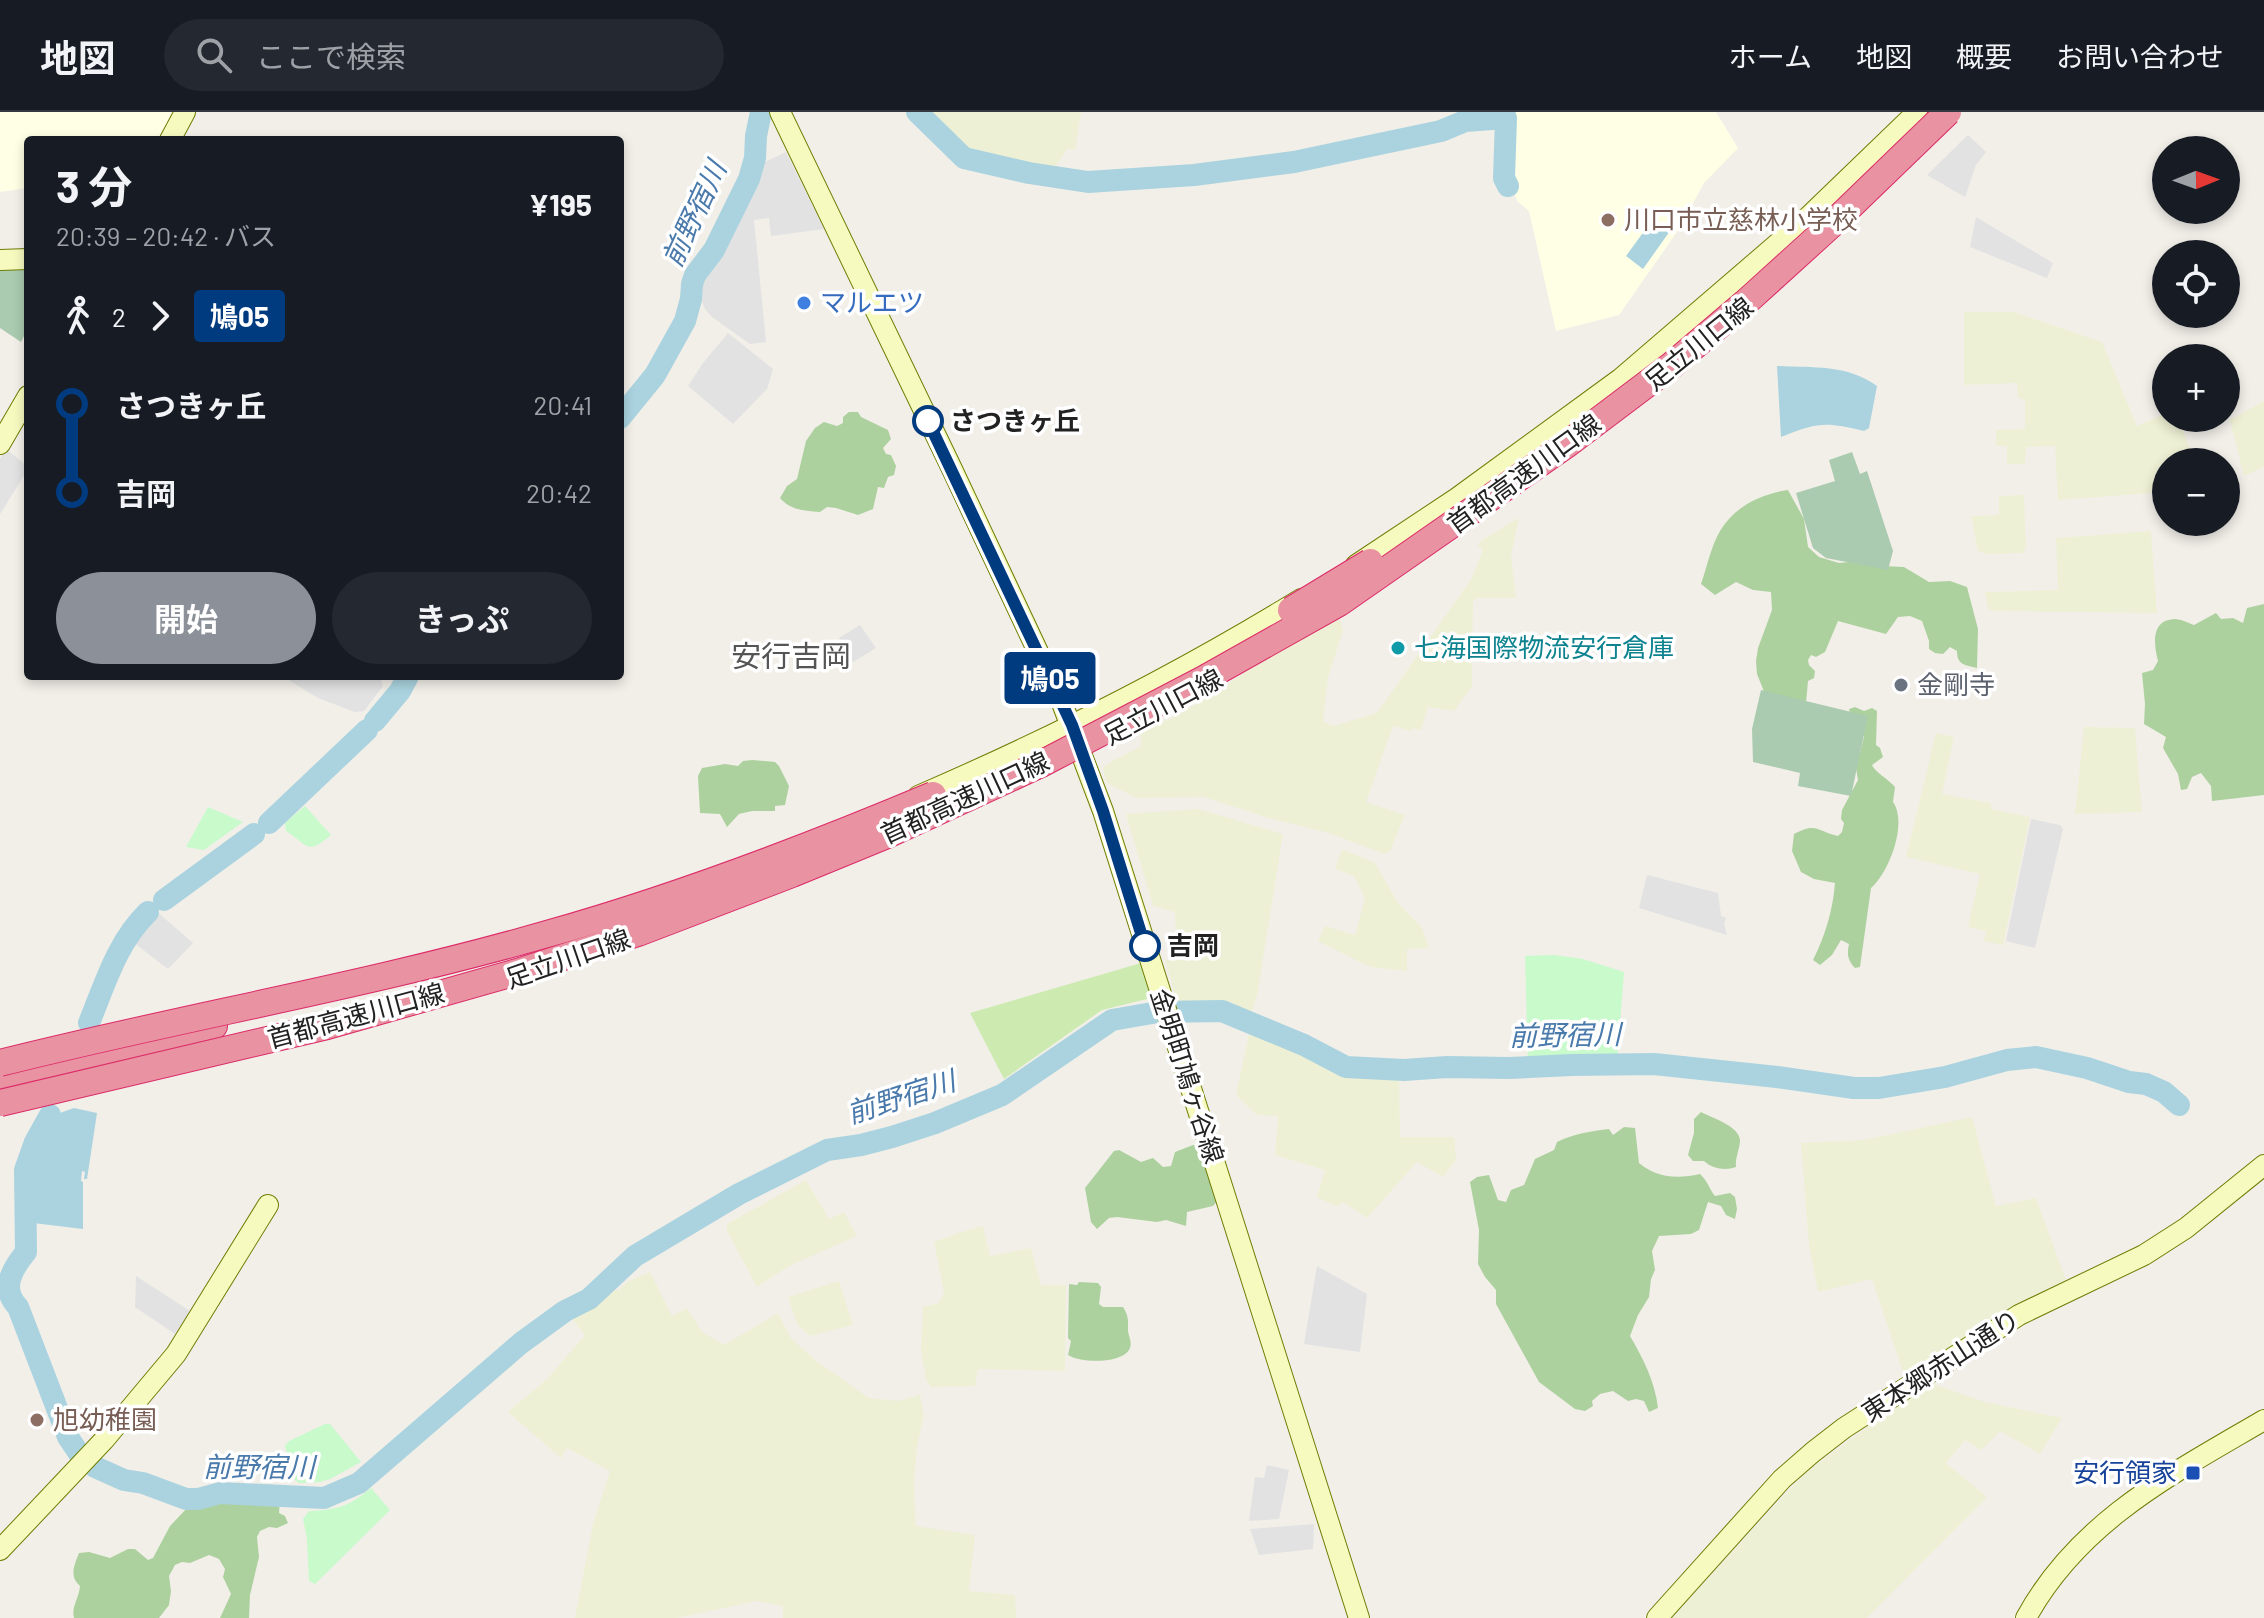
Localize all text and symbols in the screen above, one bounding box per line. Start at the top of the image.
search box [164,19,724,91]
icon: search [192,33,236,77]
text: 地図 [40,34,116,80]
text: ここで検索 [256,38,406,74]
text: ホーム [1729,39,1812,73]
text: 地図 [1856,39,1912,73]
text: 概要 [1956,39,2012,73]
text: お問い合わせ [2056,39,2224,73]
north arrow [2152,136,2240,224]
map controls [2152,136,2240,536]
water label: 前野宿川 [654,153,733,272]
text: 3 分 [56,159,133,212]
text: ¥195 [529,186,592,222]
place label: 川口市立慈林小学校 [1624,203,1858,234]
marker: 川口市立慈林小学校 [1599,211,1617,229]
text: 20:39 – 20:42 · バス [56,220,276,251]
button: locate [2152,240,2240,328]
place label: マルエツ [820,286,924,317]
street label: 足立川口線 [1638,290,1758,396]
icon: walk [56,294,100,338]
icon: forward [138,294,182,338]
marker: マルエツ [795,294,813,312]
text: 鳩05 [210,299,269,333]
text: 2 [112,301,126,332]
button: + [2152,344,2240,432]
text: さつきヶ丘 [116,387,266,423]
text: 20:41 [534,389,592,420]
place label: さつきヶ丘 [950,404,1080,435]
marker: さつきヶ丘 [913,406,943,436]
street label: 首都高速川口線 [1440,407,1606,539]
button: − [2152,448,2240,536]
text: 吉岡 [116,475,176,511]
text: 20:42 [526,477,592,508]
button: 開始 [56,572,316,664]
button: きっぷ [332,572,592,664]
place label: 七海国際物流安行倉庫 [1414,631,1674,662]
district label: 安行吉岡 [731,637,851,673]
marker: 七海国際物流安行倉庫 [1389,639,1407,657]
line badge: 鳩05 [1004,652,1096,704]
text: 鳩05 [1020,661,1080,695]
street label: 足立川口線 [1098,661,1227,750]
place label: 金剛寺 [1917,668,1995,699]
marker: 金剛寺 [1892,676,1910,694]
street label: 首都高速川口線 [875,744,1053,849]
street label: 足立川口線 [501,922,634,993]
place label: 吉岡 [1167,929,1219,960]
marker: 吉岡 [1130,931,1160,961]
street label: 首都高速川口線 [264,976,448,1053]
street label: 金明町鳩ヶ谷線 [1146,984,1231,1167]
water label: 前野宿川 [1509,1016,1624,1052]
water label: 前野宿川 [842,1062,962,1130]
street label: 東本郷赤山通り [1855,1302,2025,1427]
place label: 旭幼稚園 [53,1403,157,1434]
marker: 旭幼稚園 [28,1411,46,1429]
water label: 前野宿川 [203,1449,318,1483]
place label: 安行領家 [2073,1456,2177,1487]
marker: 安行領家 [2184,1464,2202,1482]

